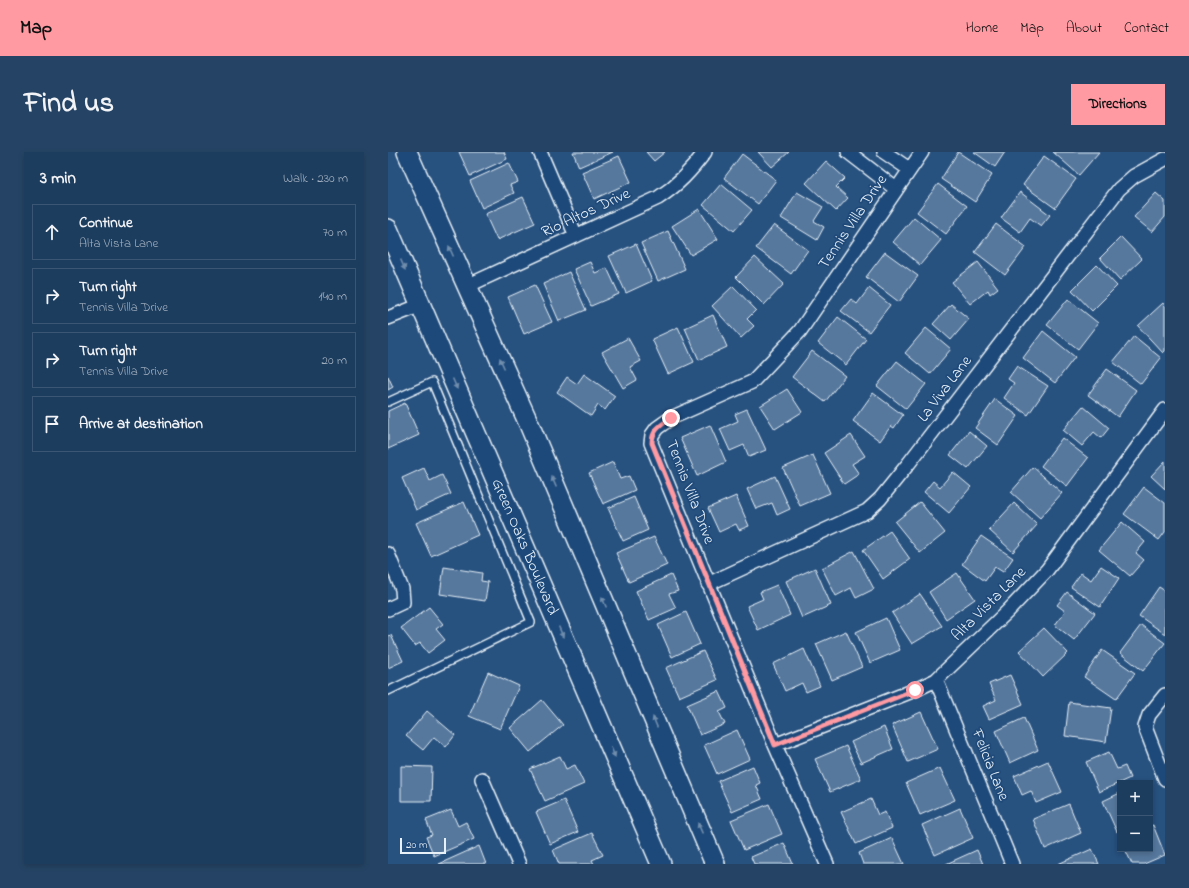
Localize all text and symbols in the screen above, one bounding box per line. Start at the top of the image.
text: Map [20,15,52,42]
text: Home [966,18,998,39]
text: Map [1020,18,1044,39]
text: About [1066,18,1102,39]
text: Contact [1124,18,1169,39]
text: Find us [24,84,114,125]
button: Directions [1071,84,1165,125]
text: 3 min [40,166,76,191]
text: Walk · 230 m [283,169,348,188]
street label: Tennis Villa Drive [812,169,894,274]
street label: Rio Altos Drive [537,182,635,244]
text: Continue [79,212,133,234]
icon: ahead [41,221,63,243]
text: 70 m [323,223,347,242]
text: Alta Vista Lane [79,234,158,253]
one-way arrow [448,245,454,257]
one-way arrow [401,259,407,271]
text: Turn right [79,276,137,298]
icon: right [41,285,63,307]
text: 140 m [319,287,347,306]
text: Tennis Villa Drive [79,298,168,317]
text: Turn right [79,340,137,362]
icon: right [41,349,63,371]
street label: La Viva Lane [912,350,979,427]
text: 20 m [322,351,347,370]
one-way arrow [499,358,505,369]
text: Tennis Villa Drive [79,362,168,381]
one-way arrow [452,379,458,391]
route end [662,409,680,427]
icon: arrive [41,413,63,435]
text: Arrive at destination [79,413,203,435]
street label: Tennis Villa Drive [659,436,721,548]
street label: Green Oaks Boulevard [485,475,565,619]
one-way arrow [550,476,556,488]
street label: Alta Vista Lane [946,560,1033,647]
one-way arrow [601,597,607,608]
one-way arrow [558,627,564,638]
route start [906,681,924,699]
one-way arrow [652,716,658,728]
street label: Felicia Lane [964,725,1016,805]
one-way arrow [610,746,616,757]
map controls [1117,780,1153,852]
button: + [1117,780,1153,816]
button: − [1117,816,1153,852]
one-way arrow [697,823,703,834]
scale bar [400,836,446,855]
text: 20 m [406,837,428,853]

